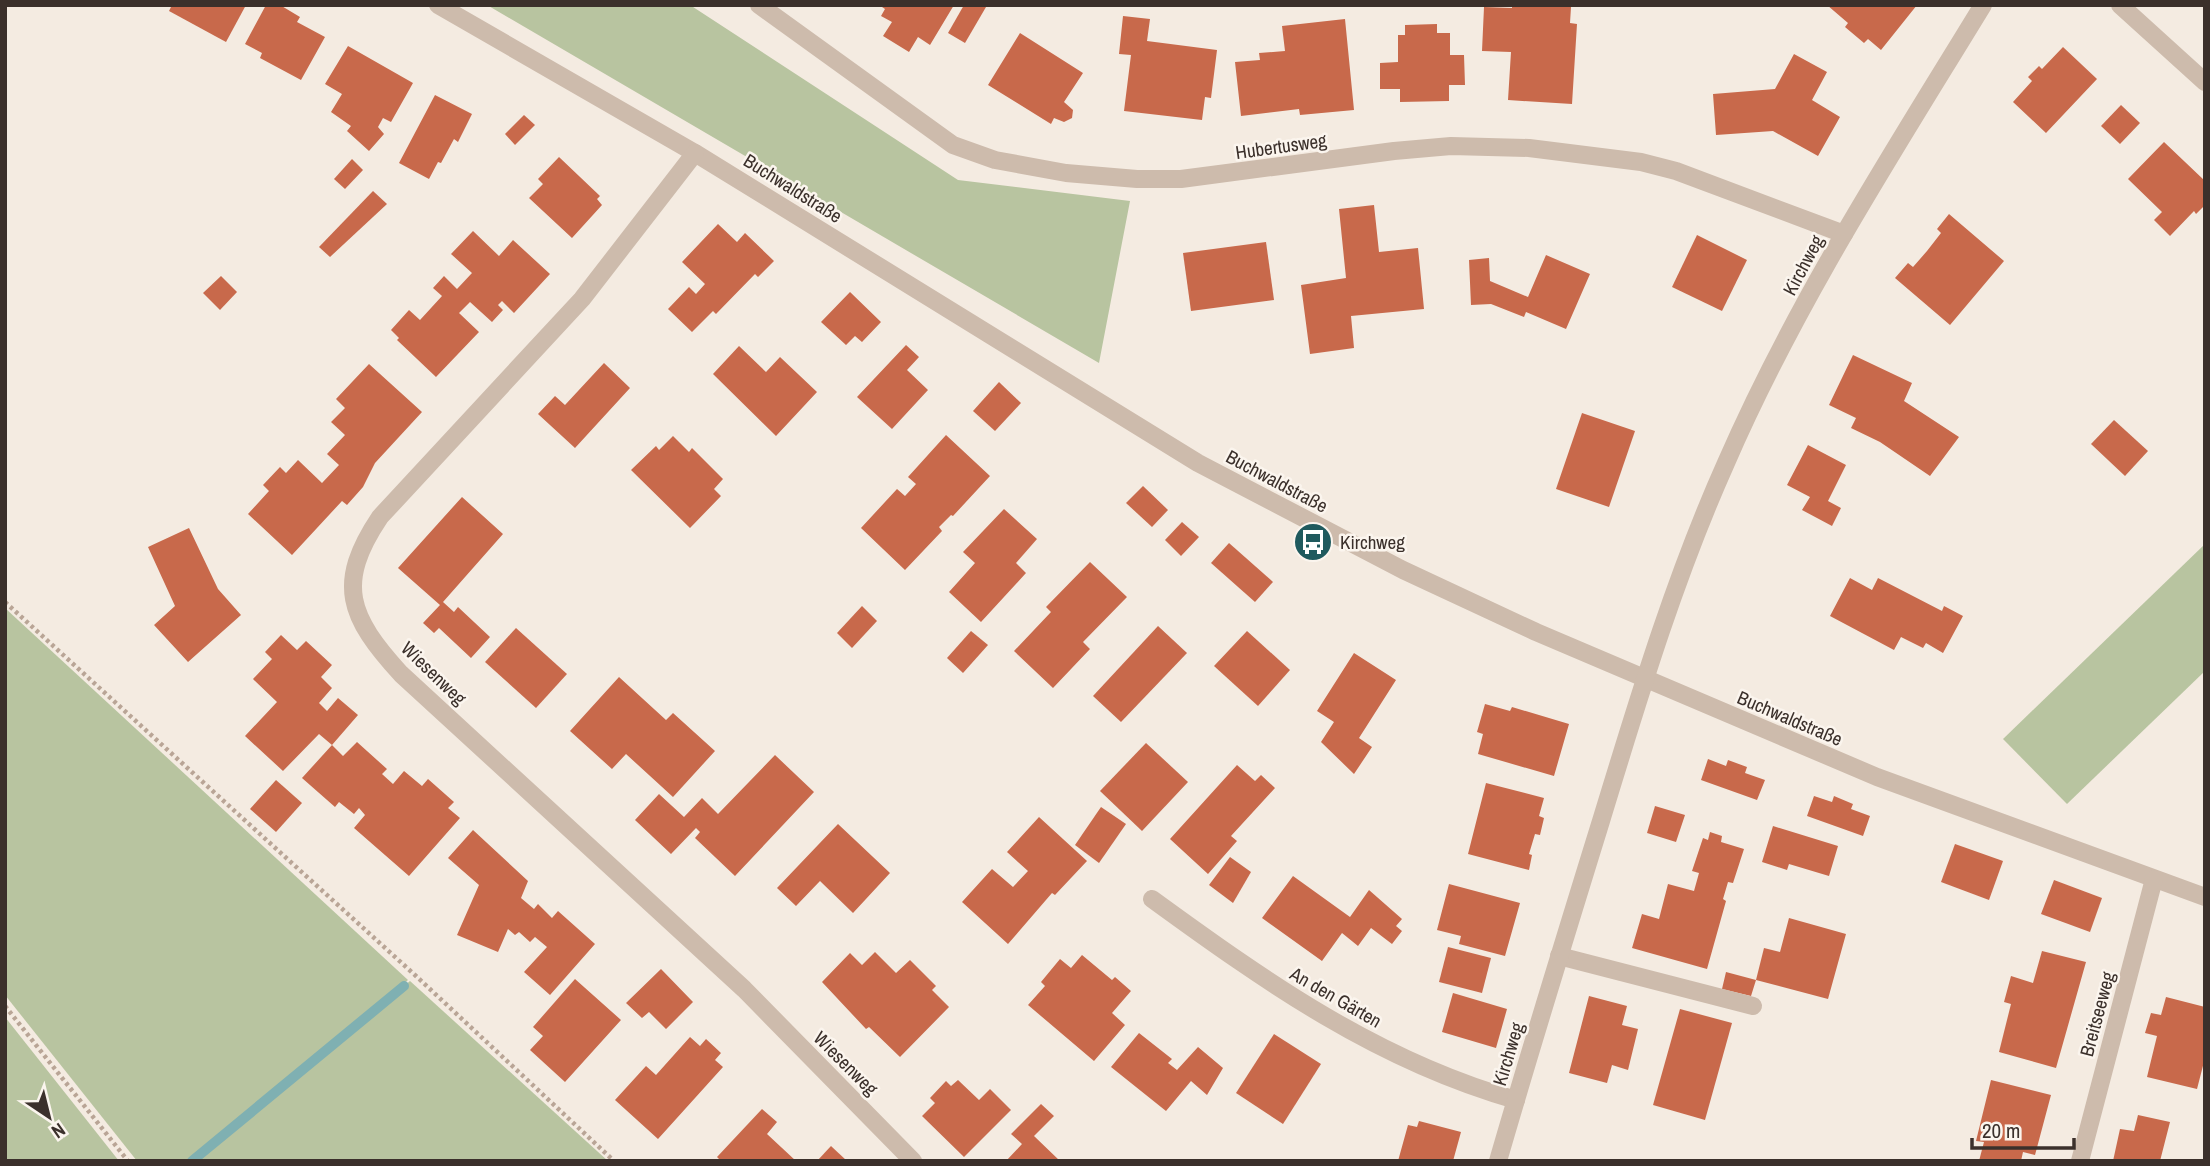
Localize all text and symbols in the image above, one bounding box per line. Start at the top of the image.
street label: Hubertusweg [1234,127,1329,165]
street label: Buchwaldstraße [739,147,847,229]
street label: Kirchweg [1776,230,1830,300]
street label: Buchwaldstraße [1222,443,1332,519]
bus stop icon: Kirchweg [1292,521,1334,563]
place label: Kirchweg [1340,529,1405,555]
street label: Wiesenweg [396,635,473,711]
street label: Buchwaldstraße [1734,684,1846,752]
street label: An den Gärten [1285,960,1386,1034]
street label: Breitseeweg [2073,968,2121,1059]
street label: Kirchweg [1486,1019,1530,1089]
street label: Wiesenweg [808,1025,884,1101]
north arrow [14,1082,84,1152]
scale bar [1972,1106,2074,1150]
text: 20 m [1982,1116,2020,1145]
text: N [47,1117,71,1145]

